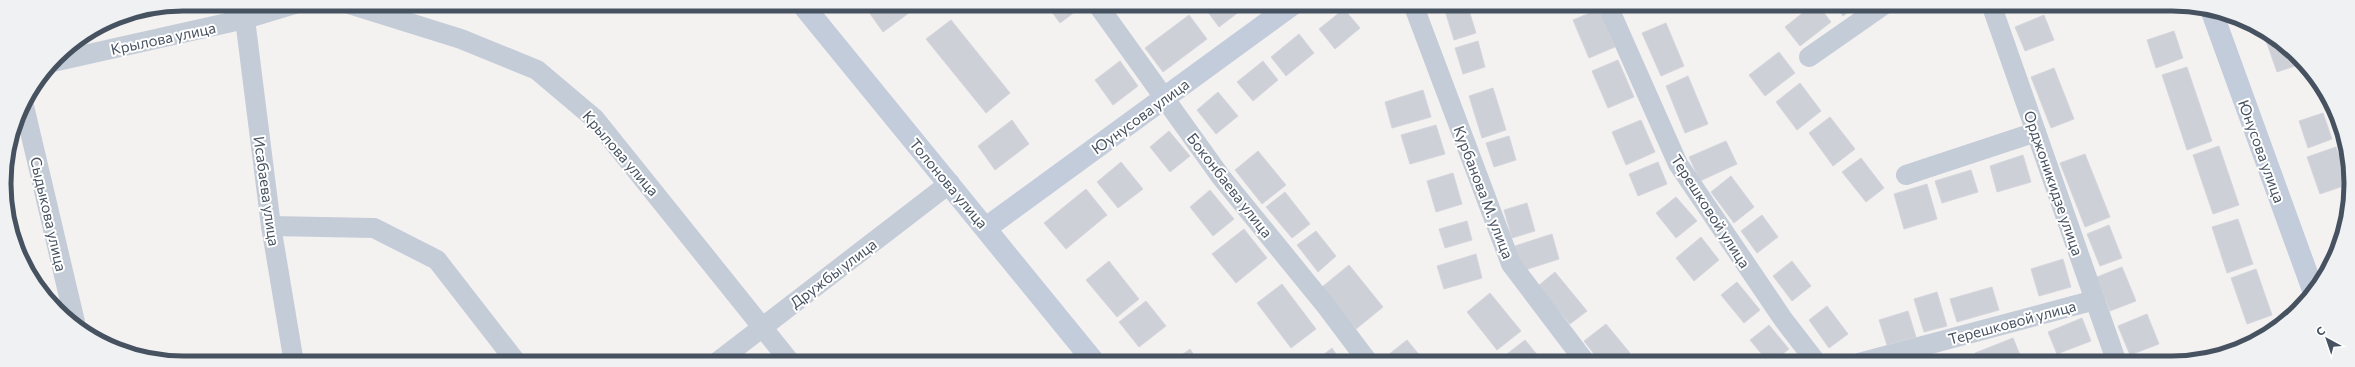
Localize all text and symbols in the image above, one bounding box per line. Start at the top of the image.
street label: Крылова улица [109,18,217,58]
street label: Юунусова улица [1088,75,1192,157]
street label: Юнусова улица [2235,97,2289,205]
street label: Крылова улица [579,107,663,199]
street label: Орджоникидзе улица [2021,108,2087,258]
street label: Курбанова М. улица [1450,123,1518,261]
street label: Боконбаева улица [1184,129,1276,241]
street label: Толонова улица [906,134,992,232]
street label: Исабаева улица [250,135,284,247]
street label: Терешковой улица [1668,151,1754,271]
street label: Сыдыкова улица [27,155,71,273]
street label: Дружбы улица [786,235,880,311]
street label: Терешковой улица [1946,296,2078,348]
north arrow [2307,319,2347,359]
text: С [2313,323,2328,338]

